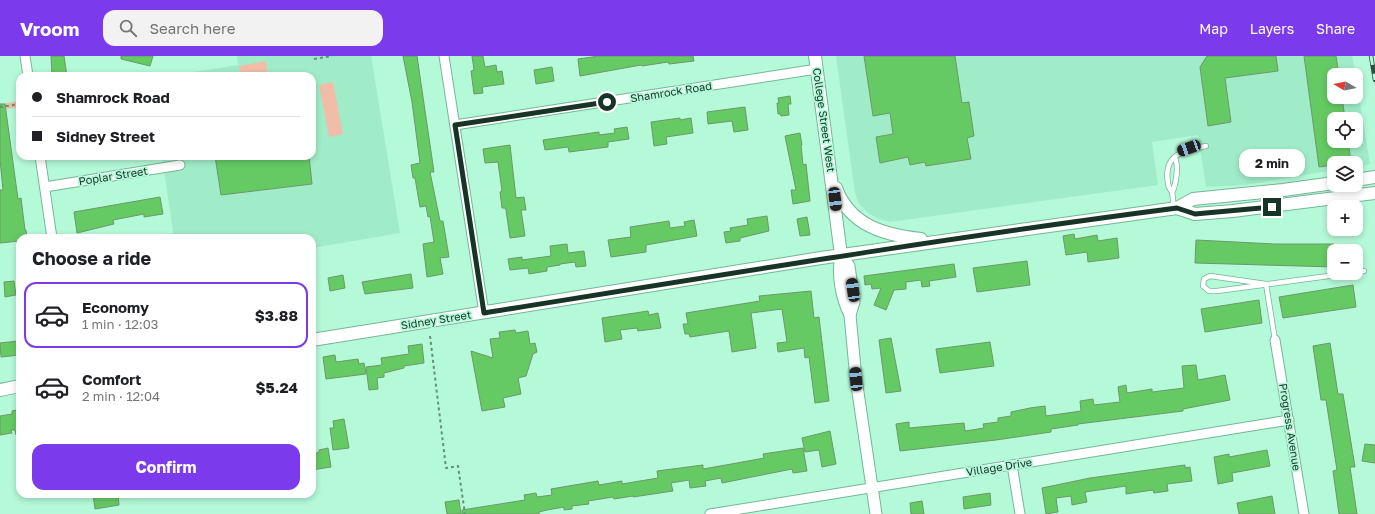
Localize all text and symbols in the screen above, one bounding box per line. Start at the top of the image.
search box [103,10,383,46]
text: Vroom [20,17,79,40]
icon: search [117,17,139,39]
text: Search here [149,19,235,37]
text: Map [1199,20,1228,37]
text: Layers [1250,20,1294,37]
text: Share [1316,20,1355,37]
street label: College Street West [811,67,838,173]
north arrow [1327,68,1363,104]
map controls [1327,68,1363,280]
street label: Shamrock Road [629,79,713,104]
text: Shamrock Road [56,88,170,106]
route start [598,93,616,111]
button: locate [1327,112,1363,148]
text: Sidney Street [56,127,155,145]
car [1176,138,1202,158]
callout: 2 min [1239,149,1305,177]
text: 2 min [1255,155,1289,171]
button: layers [1327,156,1363,192]
street label: Poplar Street [77,164,148,187]
car [828,186,842,212]
route end [1263,198,1281,216]
button: + [1327,200,1363,236]
button: − [1327,244,1363,280]
text: Choose a ride [32,247,151,269]
car [845,277,861,303]
icon: car [34,297,70,333]
text: Economy [82,298,149,316]
text: $3.88 [255,306,298,324]
street label: Sidney Street [400,308,472,331]
text: 1 min · 12:03 [82,316,158,332]
car [849,367,863,391]
icon: car [34,369,70,405]
text: Comfort [82,370,141,388]
text: $5.24 [255,378,298,396]
street label: Progress Avenue [1277,382,1304,472]
text: 2 min · 12:04 [82,388,160,404]
button: Confirm [32,444,300,490]
street label: Village Drive [965,455,1033,478]

